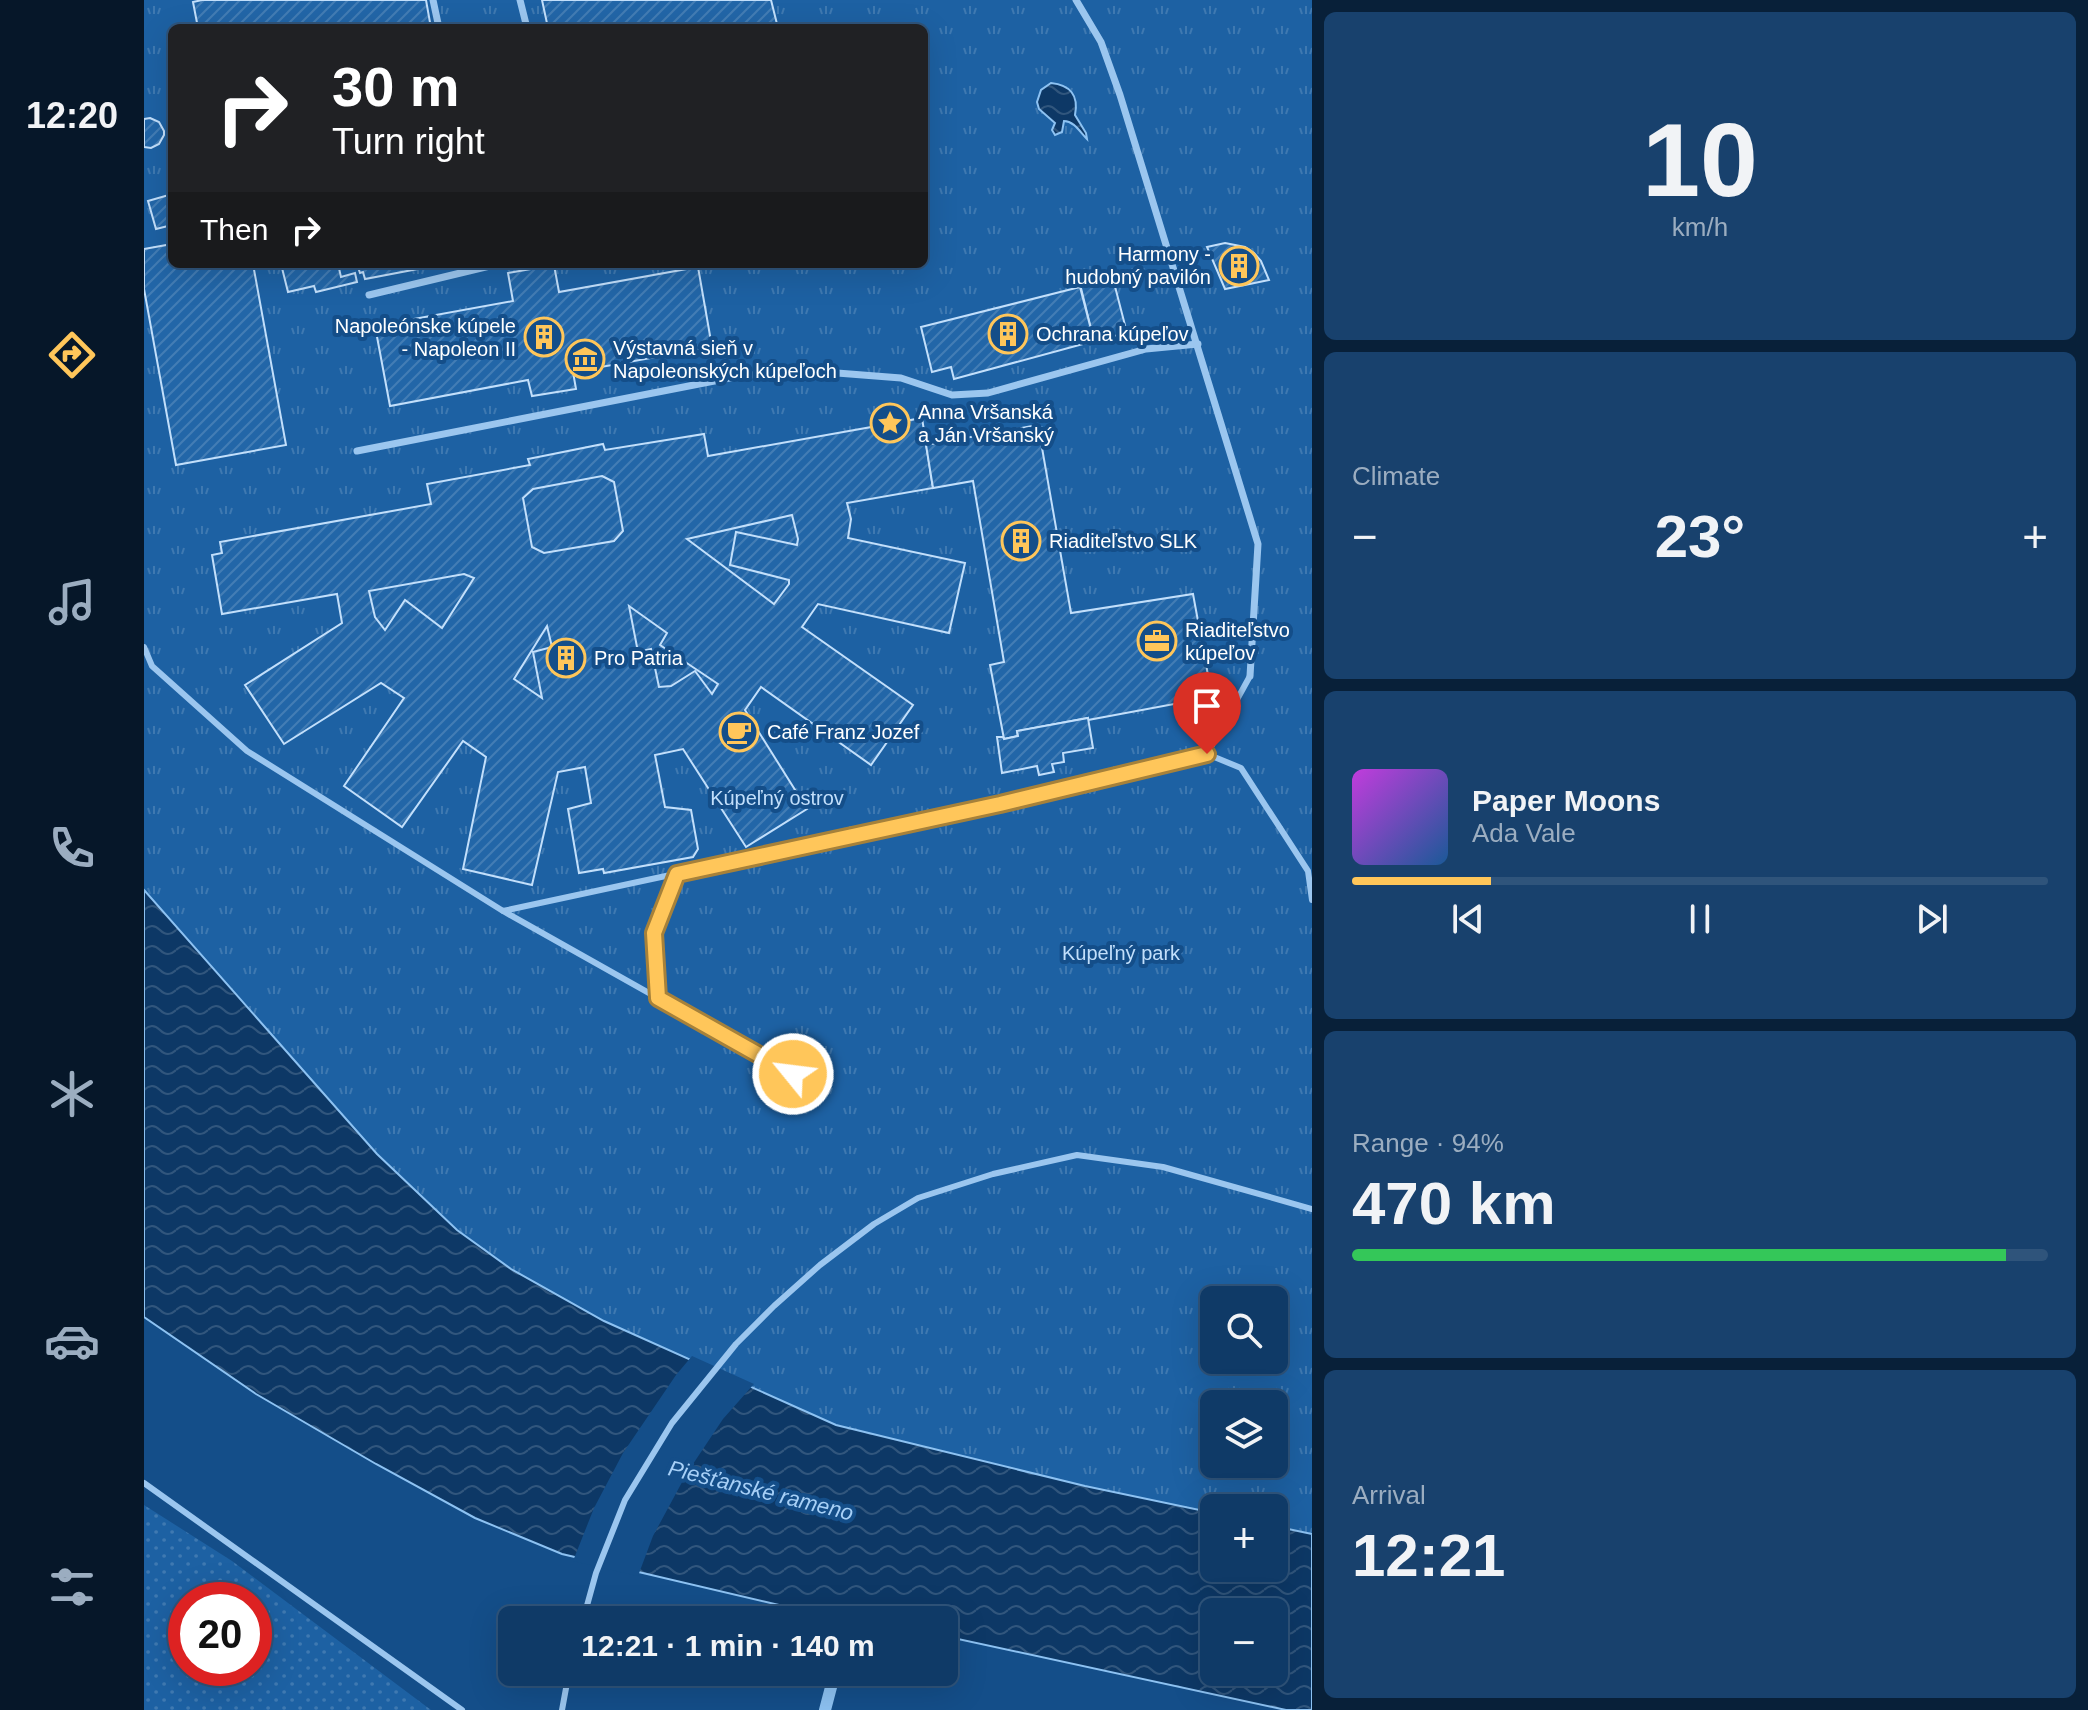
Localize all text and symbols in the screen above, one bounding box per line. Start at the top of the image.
text: 30 m [332,55,460,118]
icon: right [200,56,304,160]
text: 12:20 [26,95,118,136]
text: 10 [1642,102,1758,218]
text: Turn right [332,121,485,162]
icon: right [284,208,328,252]
text: km/h [1672,212,1728,242]
text: Then [200,213,268,246]
place label: Harmony - hudobný pavilón [1065,243,1211,288]
building icon: Harmony - hudobný pavilón [1218,245,1260,287]
building icon: Ochrana kúpeľov [987,313,1029,355]
place label: Napoleónske kúpele - Napoleon II [335,315,516,360]
building icon: Napoleónske kúpele - Napoleon II [523,316,565,358]
place label: Ochrana kúpeľov [1036,323,1189,345]
icon: directions [44,327,100,383]
place label: Výstavná sieň v Napoleonských kúpeľoch [613,337,837,382]
museum icon: Výstavná sieň v Napoleonských kúpeľoch [564,338,606,380]
place label: Anna Vršanská a Ján Vršanský [918,401,1054,446]
place icon: Anna Vršanská a Ján Vršanský [869,402,911,444]
text: Climate [1352,461,1440,491]
text: 23° [1655,503,1745,570]
text: − [1352,512,1378,561]
text: + [2022,512,2048,561]
building icon: Riaditeľstvo SLK [1000,520,1042,562]
place label: Riaditeľstvo SLK [1049,530,1198,552]
icon: music [44,574,100,630]
place label: Riaditeľstvo kúpeľov [1185,619,1290,664]
office icon: Riaditeľstvo kúpeľov [1136,620,1178,662]
building icon: Pro Patria [545,637,587,679]
place label: Pro Patria [594,647,684,669]
pin [1173,672,1241,754]
icon: arrive [1185,684,1229,728]
cafe icon: Café Franz Jozef [718,711,760,753]
place label: Café Franz Jozef [767,721,920,743]
text: Paper Moons [1472,784,1660,817]
park label: Kúpeľný ostrov [710,787,844,809]
text: Ada Vale [1472,818,1576,848]
icon: phone [44,820,100,876]
icon: previous [1446,897,1490,941]
icon: pause [1678,897,1722,941]
icon: next [1910,897,1954,941]
park label: Kúpeľný park [1062,942,1181,964]
position arrow [751,1032,835,1116]
icon: climate [44,1066,100,1122]
text: Range · 94% [1352,1128,1504,1158]
text: 470 km [1352,1170,1556,1237]
map controls [1200,1286,1288,1686]
button: search [1200,1286,1288,1374]
icon: car [44,1313,100,1369]
button: layers [1200,1390,1288,1478]
water label: Piešťanské rameno [666,1455,856,1526]
text: Arrival [1352,1480,1426,1510]
button: + [1200,1494,1288,1582]
text: 12:21 [1352,1522,1505,1589]
icon: filters [44,1559,100,1615]
speed limit sign: 20 [168,1582,272,1686]
button: − [1200,1598,1288,1686]
text: 12:21 · 1 min · 140 m [581,1629,875,1662]

